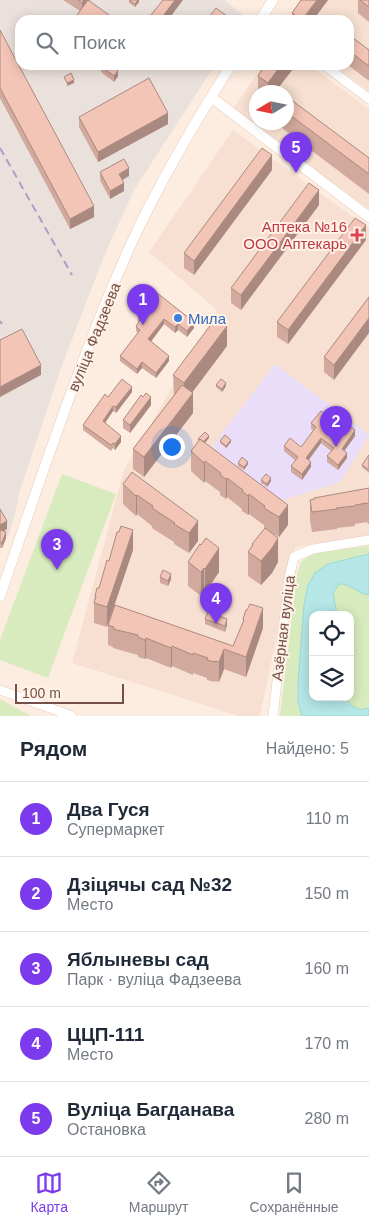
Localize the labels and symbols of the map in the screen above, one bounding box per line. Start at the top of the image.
north arrow [249,85,294,130]
pin: 5 [280,132,312,173]
place label: Аптека №16 ООО Аптекарь [243,218,347,252]
marker: Аптека №16 ООО Аптекарь [351,229,363,241]
street label: вуліца Фадзеева [64,279,124,394]
pin: 1 [127,284,159,325]
place label: Мила [188,310,227,327]
marker: Мила [172,312,184,324]
pin: 2 [320,406,352,447]
your location [159,434,185,460]
pin: 3 [41,529,73,570]
street label: Азёрная вуліца [268,574,298,682]
pin: 4 [200,583,232,624]
scale bar [15,681,124,704]

